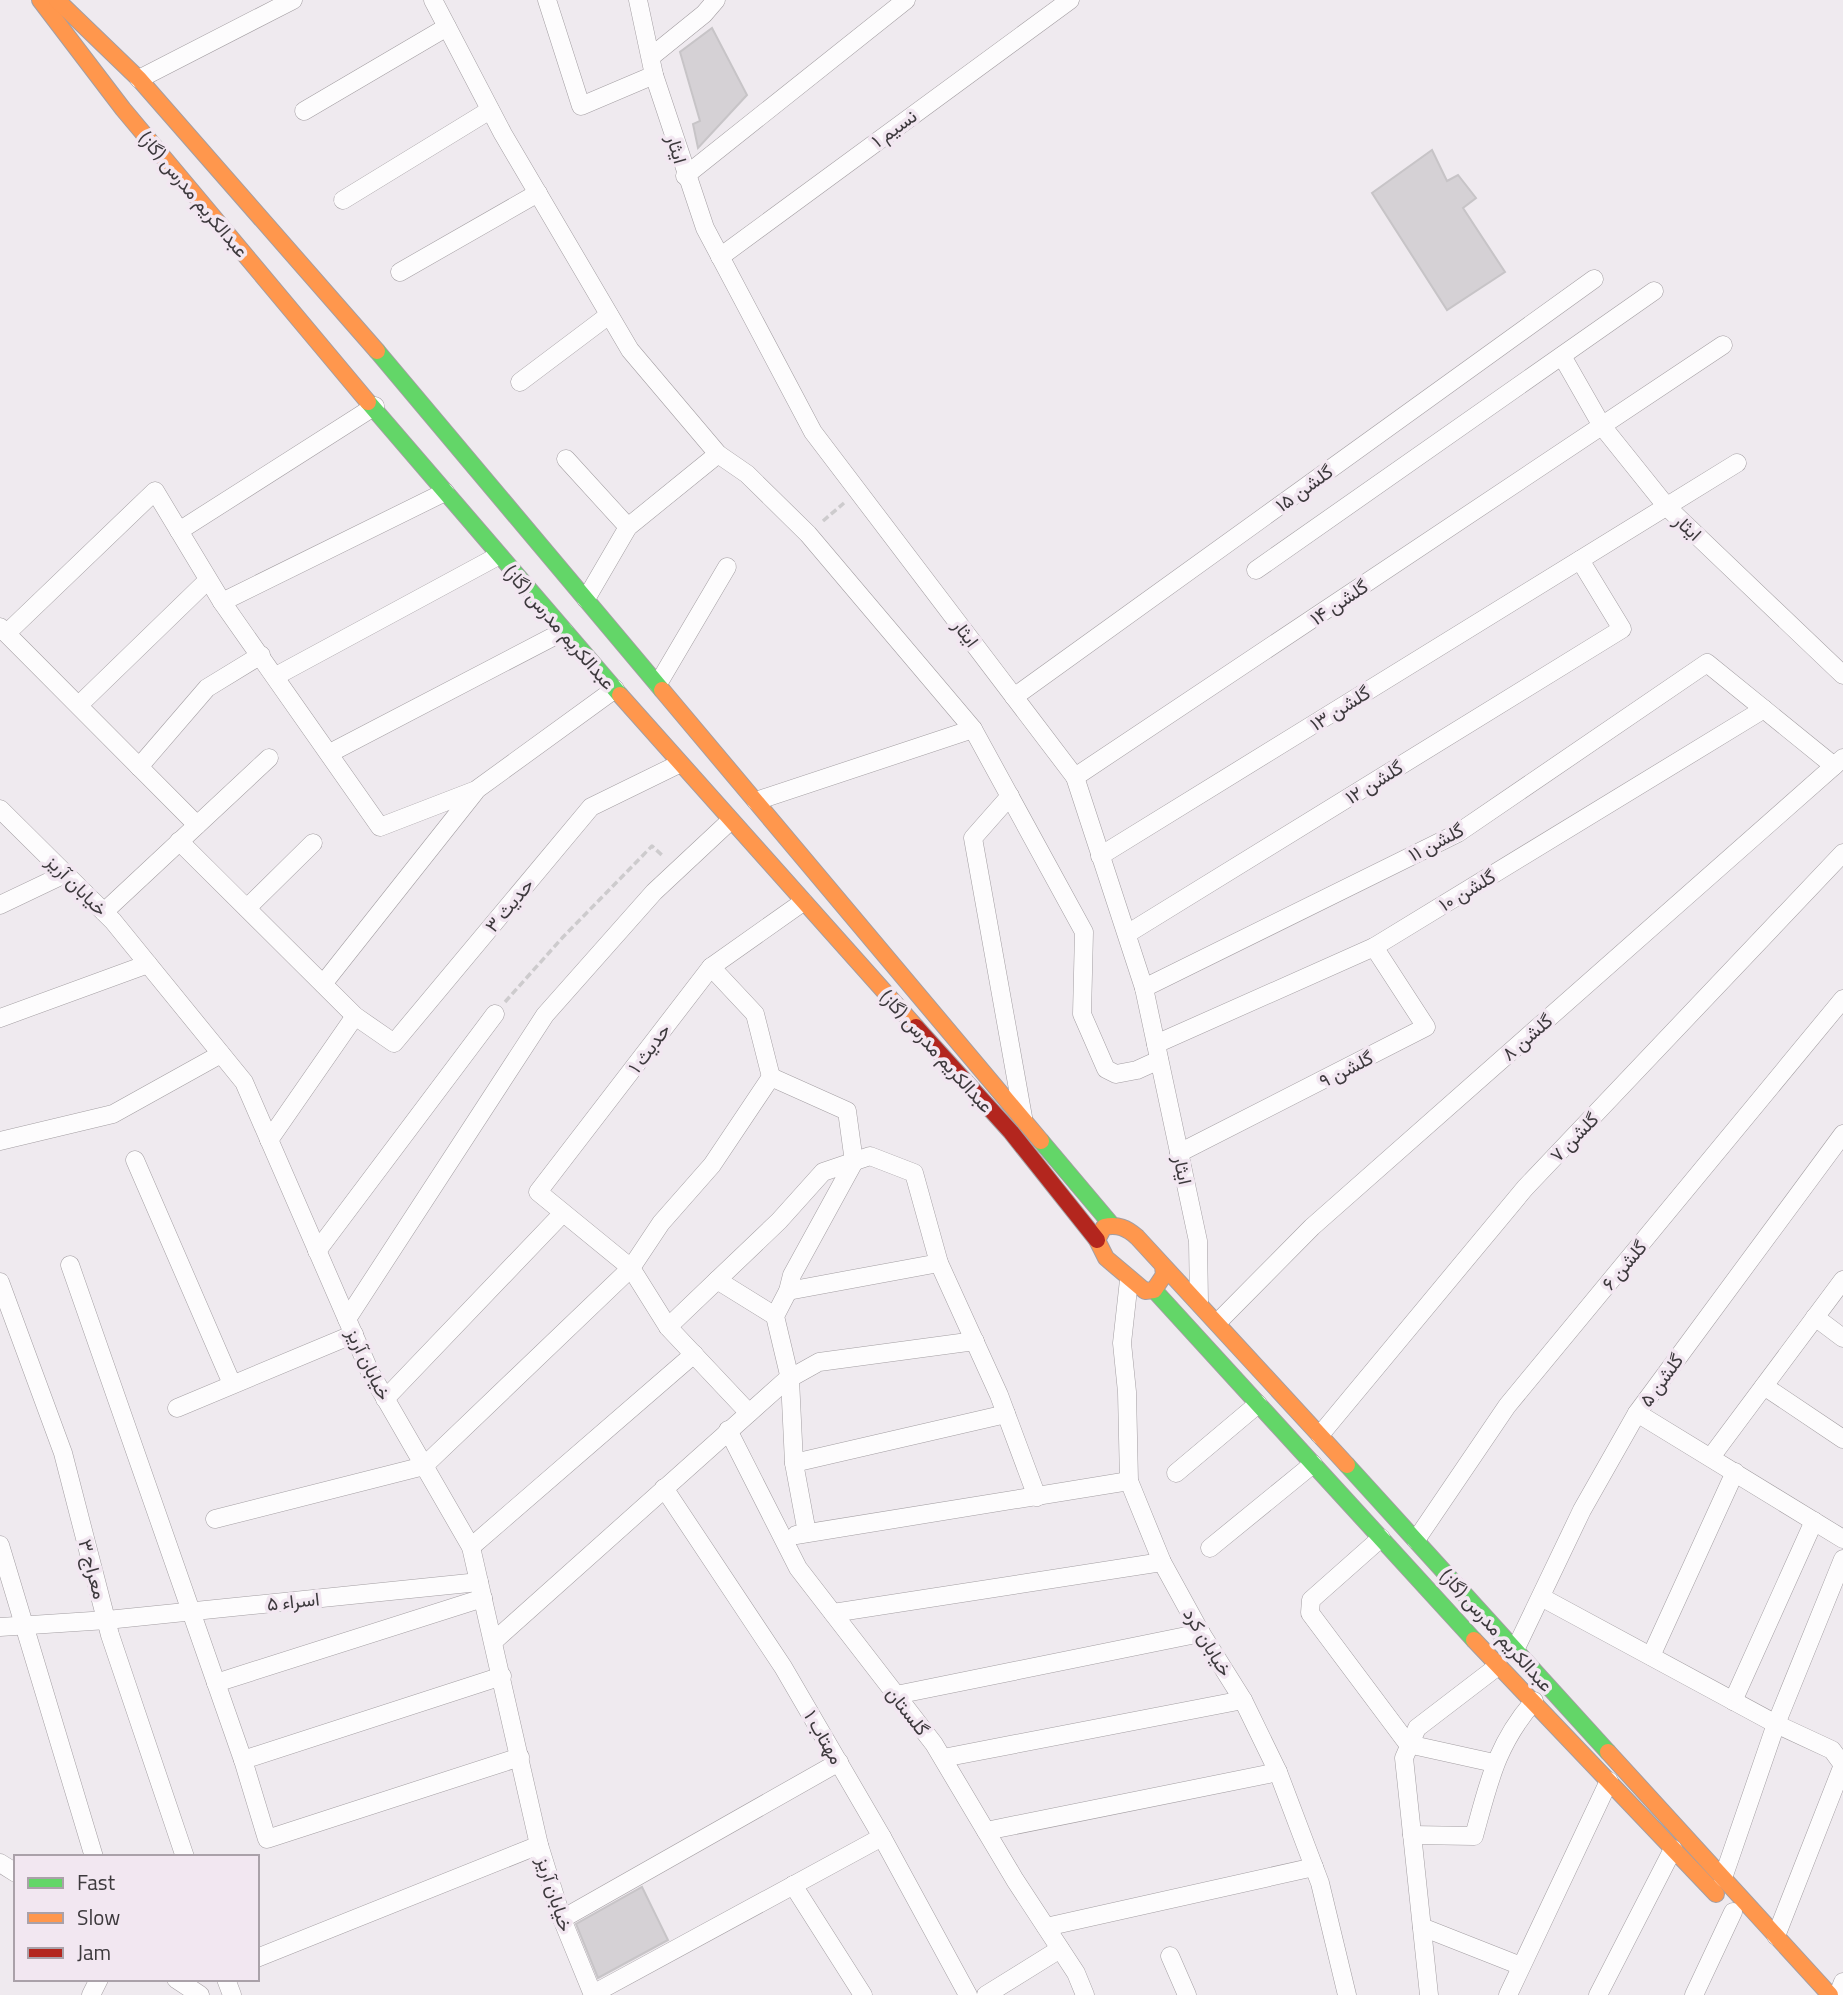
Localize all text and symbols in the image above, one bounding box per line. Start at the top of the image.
street label: نسیم ۱ [865,101,922,154]
street label: عبدالکریم مدرس (گاز) [133,124,256,263]
street label: ایثار [659,130,696,167]
street label: گلشن ۱۵ [1269,457,1339,518]
street label: ایثار [1667,505,1709,547]
street label: عبدالکریم مدرس (گاز) [498,558,623,696]
street label: گلشن ۱۴ [1304,571,1374,632]
street label: ایثار [945,612,987,653]
street label: گلشن ۱۳ [1304,678,1376,737]
street label: گلشن ۱۲ [1339,752,1408,811]
street label: گلشن ۱۱ [1403,815,1469,868]
street label: خیابان آریز [39,846,115,922]
street label: گلشن ۱۰ [1433,861,1501,918]
street label: حدیث ۳ [477,871,540,938]
street label: عبدالکریم مدرس (گاز) [874,982,1001,1119]
street label: گلشن ۸ [1495,1006,1559,1067]
street label: حدیث ۱ [620,1017,677,1079]
street label: گلشن ۹ [1314,1043,1378,1095]
street label: گلشن ۷ [1543,1105,1605,1168]
street label: ایثار [1166,1152,1201,1187]
street label: گلشن ۶ [1594,1233,1653,1296]
street label: خیابان آریز [339,1322,399,1405]
street label: گلشن ۵ [1631,1347,1690,1412]
street label: معراج ۳ [72,1536,115,1602]
street label: عبدالکریم مدرس (گاز) [1434,1561,1561,1698]
street label: اسراء ۵ [265,1583,321,1618]
street label: خیابان کرد [1177,1602,1240,1682]
street label: گلستان [880,1680,937,1742]
street label: مهتاب ۱ [797,1704,852,1769]
street label: خیابان آریز [529,1852,581,1935]
legend [14,1855,259,1981]
text: Fast [77,1866,116,1898]
text: Slow [77,1901,120,1933]
text: Jam [77,1936,111,1968]

